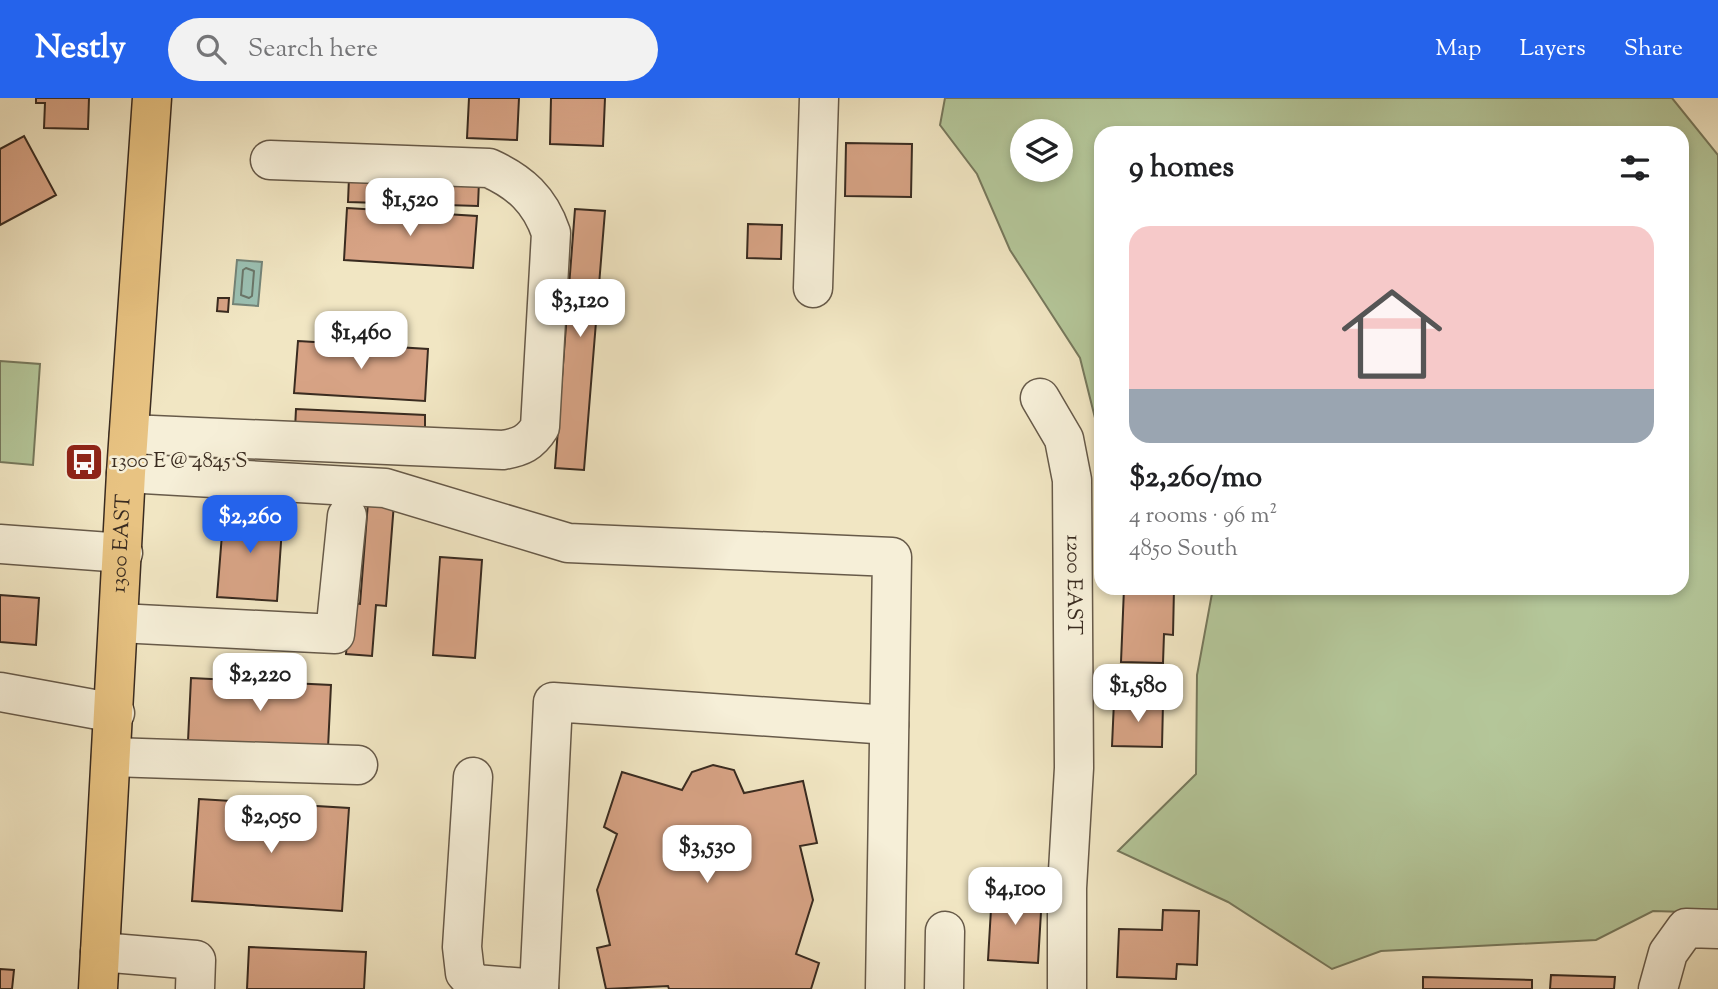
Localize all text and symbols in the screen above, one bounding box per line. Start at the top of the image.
search box [168,18,658,81]
text: Nestly [35,25,126,73]
icon: search [192,30,230,68]
text: Search here [248,31,378,68]
text: Map [1435,32,1481,66]
text: Layers [1519,32,1586,66]
text: Share [1624,32,1683,66]
map controls [1010,119,1073,182]
button: layers [1010,119,1073,182]
text: 9 homes [1129,147,1234,190]
icon: filters [1616,149,1654,187]
pin: $1,520 [353,178,467,238]
text: $1,520 [381,184,439,217]
icon: home [1329,271,1455,397]
pin: $3,120 [523,280,637,339]
text: $3,120 [551,285,609,318]
pin: $1,460 [304,312,418,371]
text: $1,460 [331,317,391,350]
bus stop icon: 1300 E @ 4845 S [63,441,105,483]
place label: 1300 E @ 4845 S [111,447,248,477]
text: $2,260/mo [1129,457,1262,500]
street label: 1300 EAST [105,493,140,594]
pin: $2,260 [193,496,307,555]
text: 4 rooms · 96 m² [1129,500,1277,533]
text: $2,260 [218,501,282,534]
text: 4850 South [1129,533,1238,566]
street label: 1200 EAST [1057,534,1088,635]
pin: $2,220 [203,654,317,713]
text: $2,220 [229,659,291,692]
pin: $1,580 [1081,664,1195,724]
text: $1,580 [1109,670,1167,703]
pin: $2,050 [214,796,328,855]
text: $2,050 [241,801,301,834]
pin: $3,530 [650,826,764,885]
text: $3,530 [679,831,735,864]
pin: $4,100 [958,868,1072,927]
text: $4,100 [984,873,1046,906]

